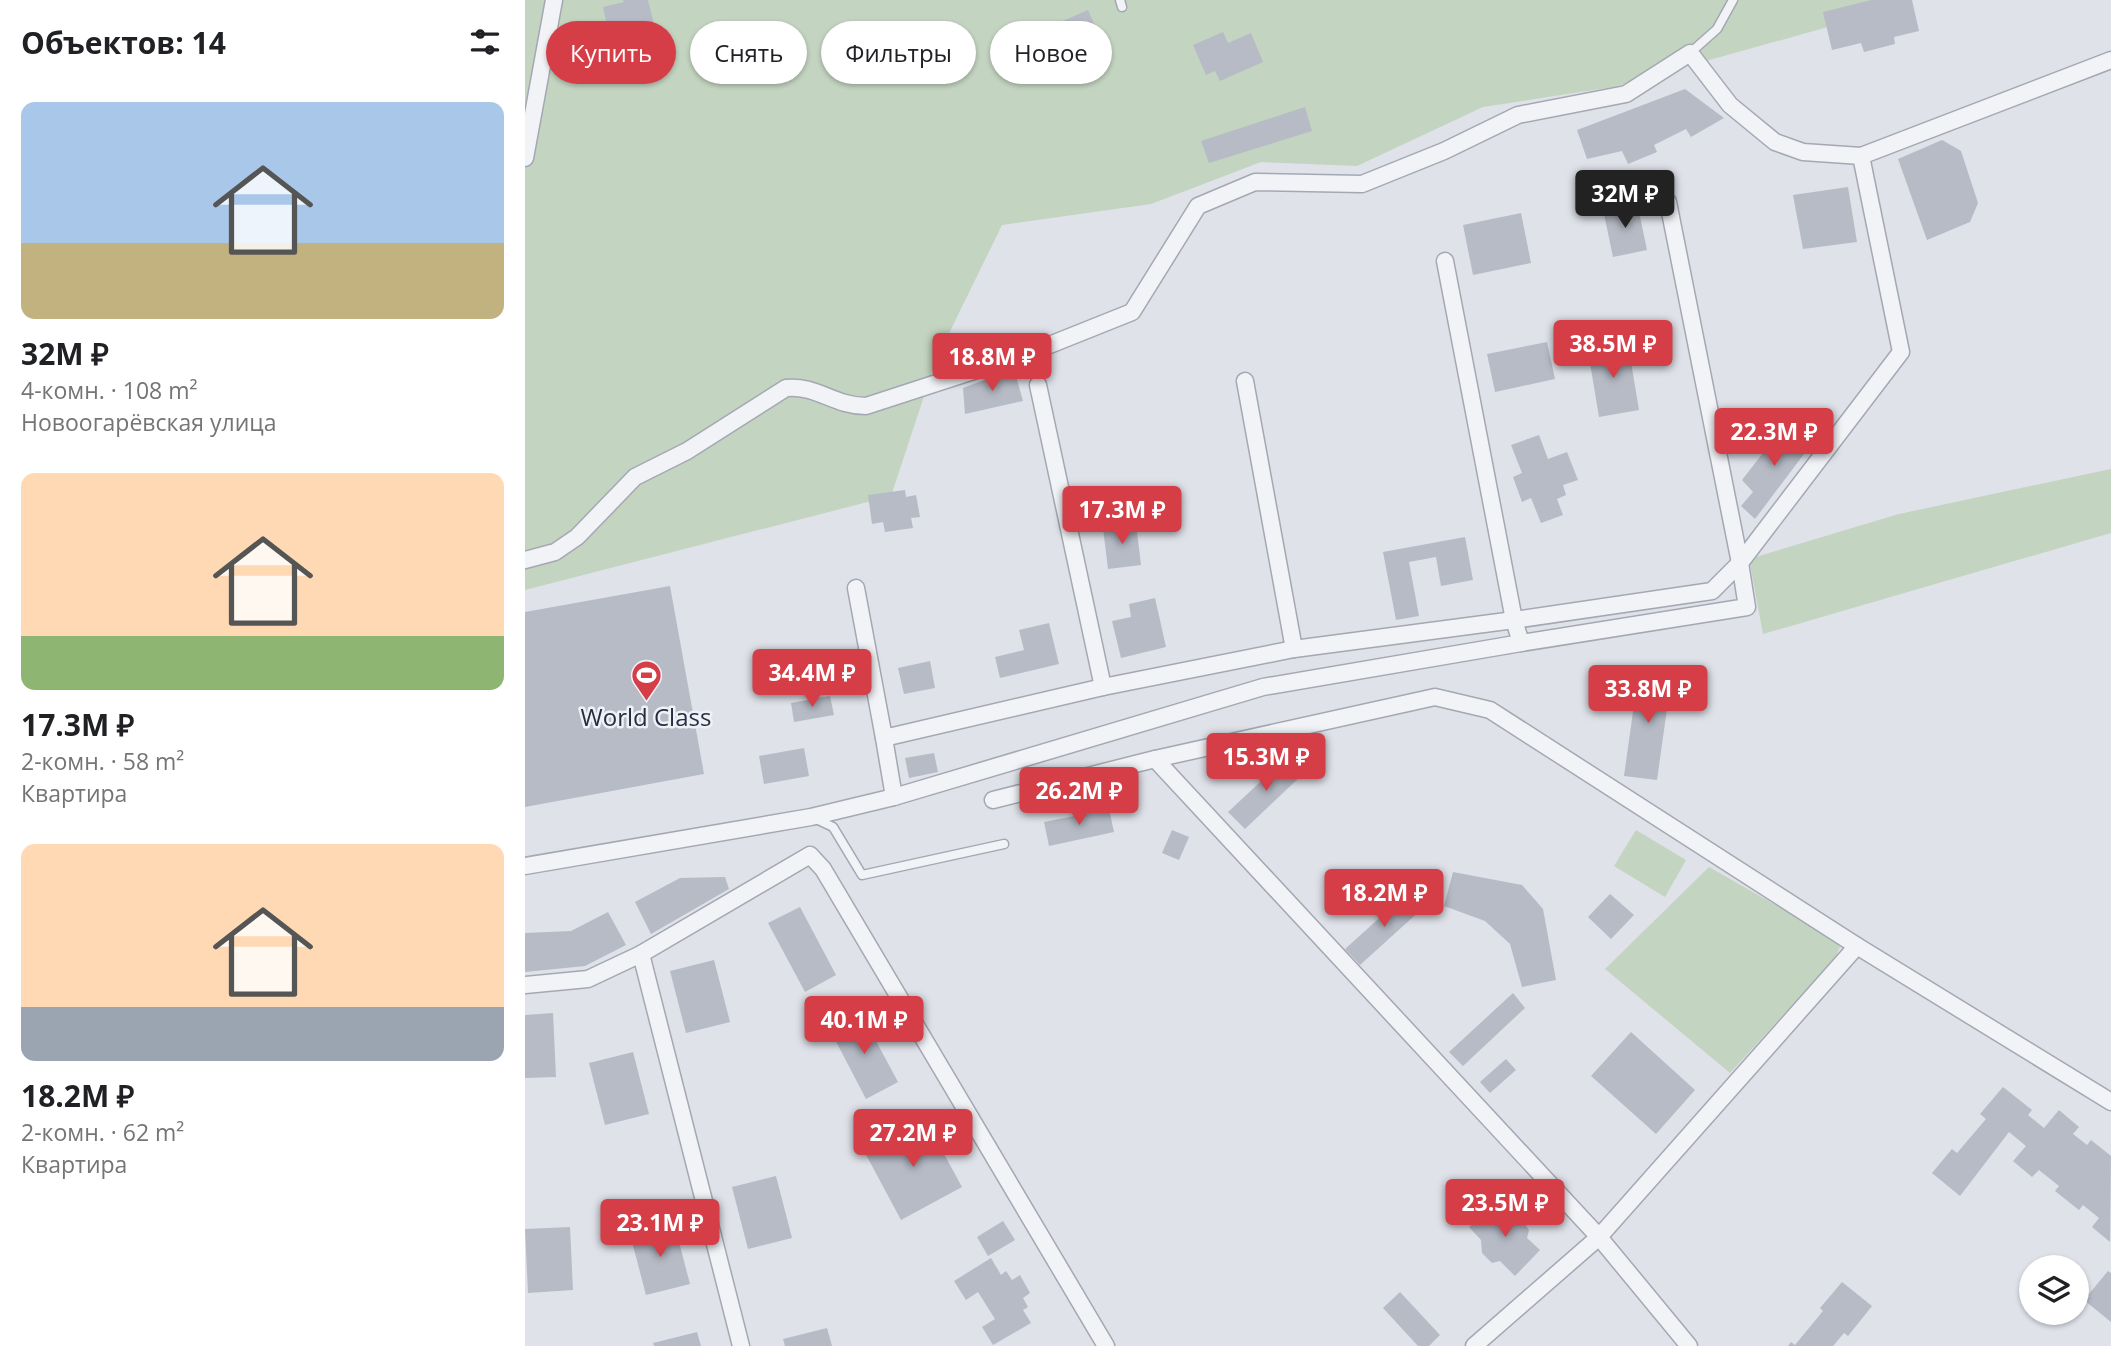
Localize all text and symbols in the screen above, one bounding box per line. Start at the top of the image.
chip: Купить [546,21,676,84]
chip: Снять [690,21,807,84]
chip: Фильтры [821,21,976,84]
chip: Новое [990,21,1112,84]
text: Объектов: 14 [21,22,226,63]
icon: filters [466,23,504,61]
icon: home [200,147,326,273]
pin: 32M ₽ [1576,170,1674,230]
text: 32M ₽ [1591,177,1659,209]
pin: 38.5M ₽ [1548,320,1678,380]
text: 38.5M ₽ [1569,327,1657,359]
text: 32M ₽ [21,333,109,374]
pin: 18.8M ₽ [927,334,1057,393]
text: 18.8M ₽ [948,340,1036,372]
text: 4-комн. · 108 m² [21,374,197,406]
text: Новоогарёвская улица [21,406,276,438]
pin: 22.3M ₽ [1709,408,1839,468]
text: 22.3M ₽ [1730,415,1818,447]
pin: 17.3M ₽ [1057,486,1187,546]
text: 17.3M ₽ [1078,493,1166,525]
icon: home [200,518,326,644]
pin: 34.4M ₽ [747,650,877,709]
text: 34.4M ₽ [768,656,856,688]
sports icon: World Class [629,659,663,703]
pin: 33.8M ₽ [1583,666,1713,725]
text: 33.8M ₽ [1604,672,1692,704]
place label: World Class [581,700,711,733]
text: 17.3M ₽ [21,704,135,745]
pin: 15.3M ₽ [1201,734,1331,793]
text: 15.3M ₽ [1222,740,1310,772]
text: 2-комн. · 58 m² [21,745,184,777]
pin: 26.2M ₽ [1014,768,1144,827]
text: 26.2M ₽ [1035,774,1123,806]
text: Квартира [21,777,127,809]
pin: 18.2M ₽ [1319,870,1449,929]
text: 18.2M ₽ [1340,876,1428,908]
icon: home [200,889,326,1015]
pin: 40.1M ₽ [799,996,929,1056]
text: 40.1M ₽ [820,1003,908,1035]
text: 18.2M ₽ [21,1075,135,1116]
pin: 27.2M ₽ [848,1110,978,1169]
text: 2-комн. · 62 m² [21,1116,184,1148]
text: 27.2M ₽ [869,1116,957,1148]
text: Квартира [21,1148,127,1180]
pin: 23.5M ₽ [1440,1180,1570,1239]
text: 23.5M ₽ [1461,1186,1549,1218]
pin: 23.1M ₽ [595,1200,725,1259]
text: 23.1M ₽ [616,1206,704,1238]
map controls [2019,1255,2089,1325]
button: layers [2019,1255,2089,1325]

